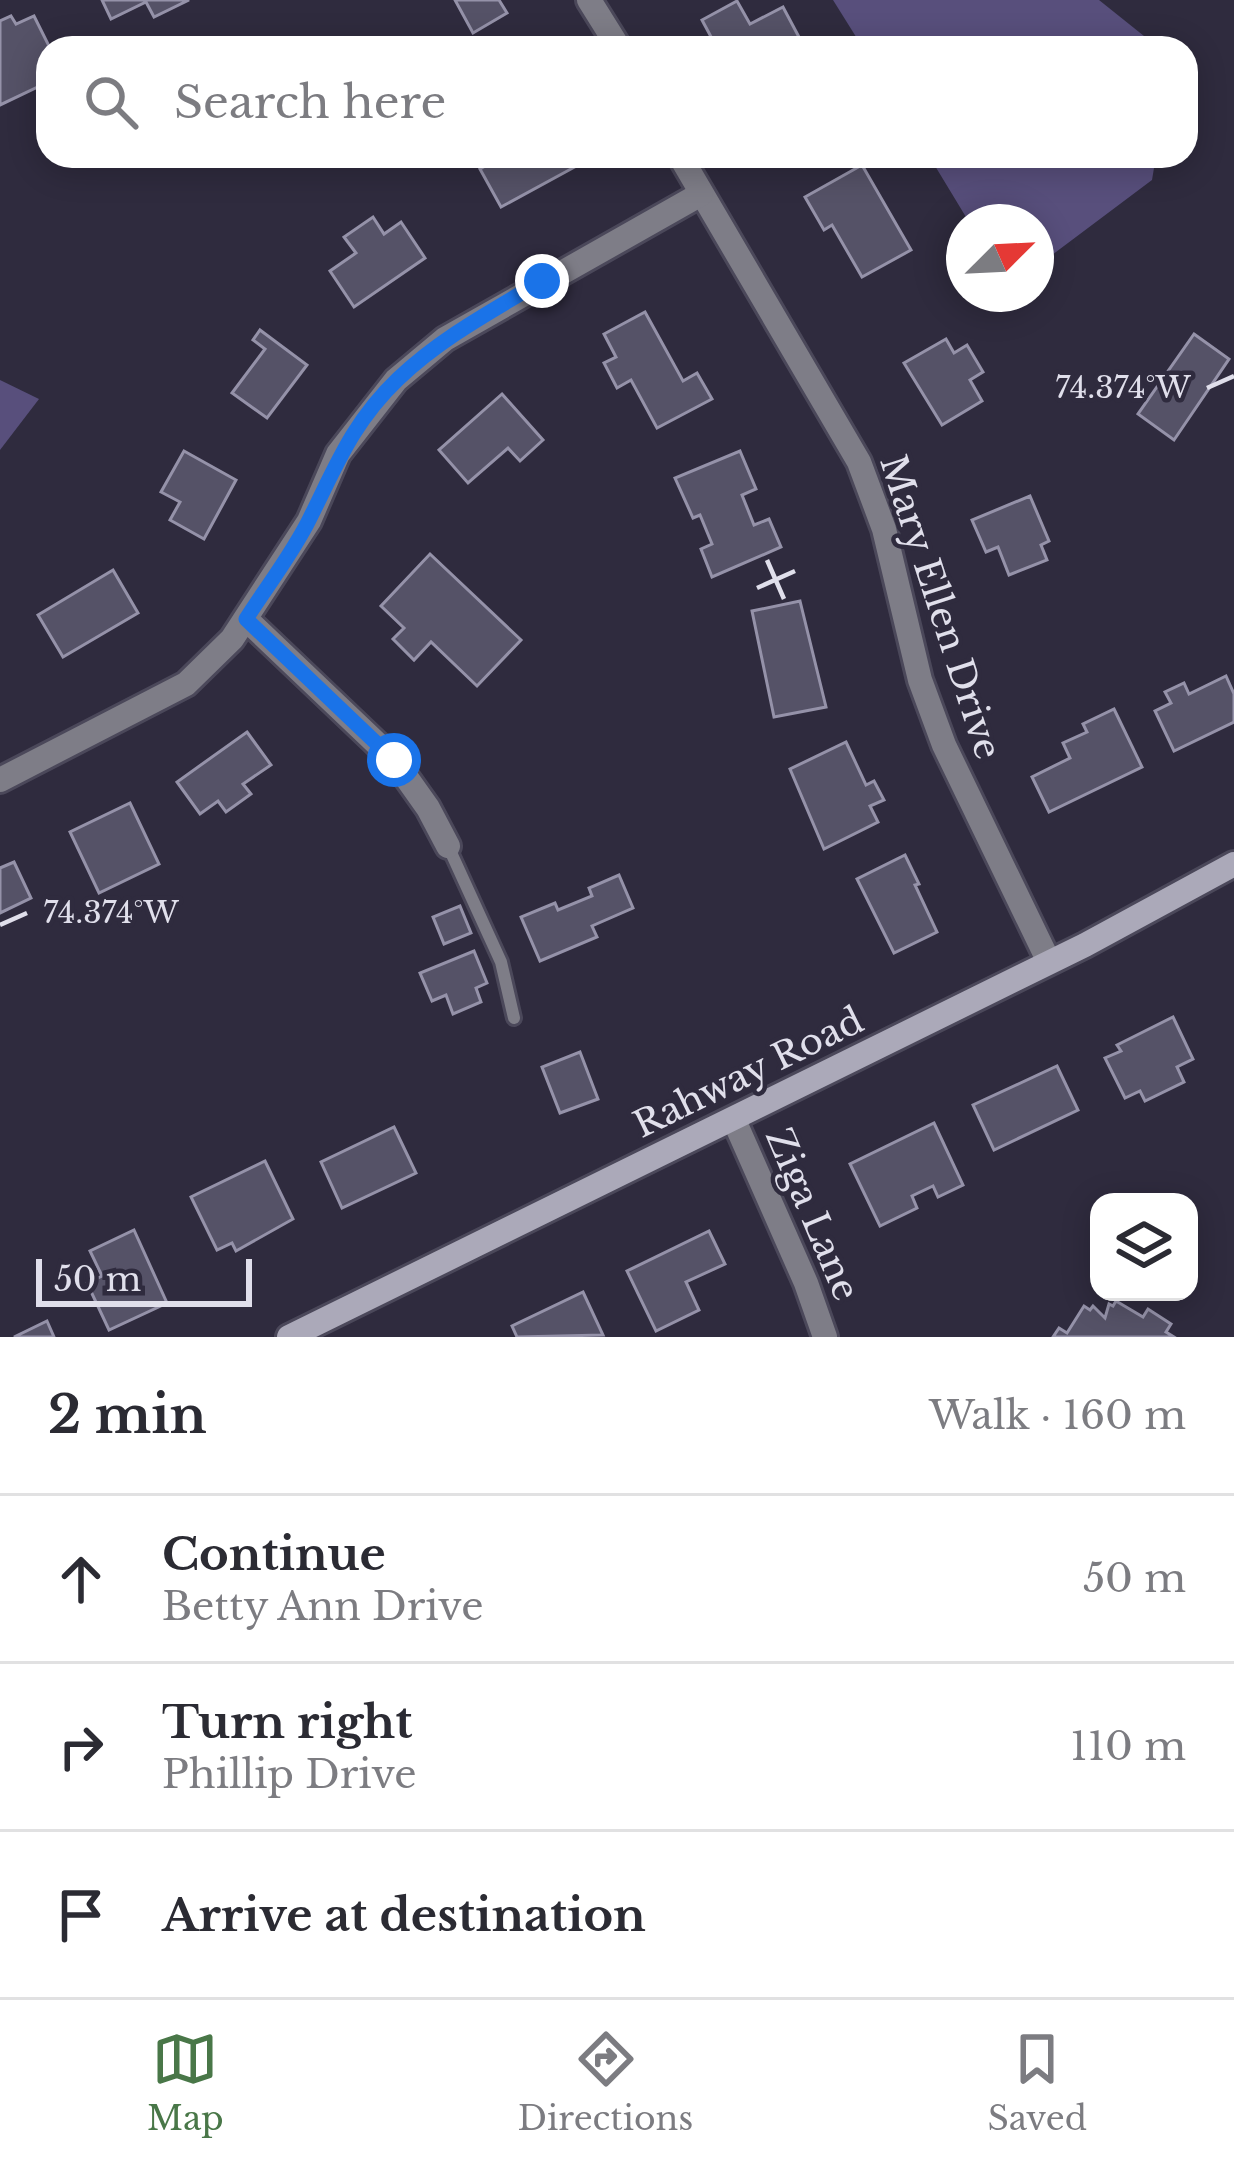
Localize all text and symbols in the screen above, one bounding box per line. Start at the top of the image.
search box [36,36,1198,168]
icon: search [78,69,144,135]
text: Search here [174,74,446,130]
north arrow [946,204,1054,312]
route end [515,254,569,308]
text: 74.374°W [1055,369,1192,406]
street label: Mary Ellen Drive [870,450,1011,765]
route start [367,733,421,787]
text: 74.374°W [43,894,180,931]
street label: Rahway Road [626,997,870,1147]
street label: Ziga Lane [756,1121,869,1307]
map controls [1090,1193,1198,1301]
button: layers [1090,1193,1198,1301]
scale bar [36,1253,252,1306]
text: 50 m [54,1259,141,1300]
text: 2 min [48,1384,207,1447]
text: Walk · 160 m [929,1391,1186,1440]
text: Continue [162,1526,386,1582]
icon: ahead [48,1546,114,1612]
text: 50 m [1083,1554,1186,1603]
text: Betty Ann Drive [162,1582,484,1631]
text: Turn right [162,1694,412,1750]
icon: right [48,1714,114,1780]
text: 110 m [1070,1722,1186,1771]
text: Phillip Drive [162,1750,417,1799]
icon: arrive [48,1882,114,1948]
text: Arrive at destination [162,1887,646,1943]
tab: Map [147,2026,224,2139]
tab: Directions [518,2026,693,2139]
tab: Saved [987,2026,1087,2139]

